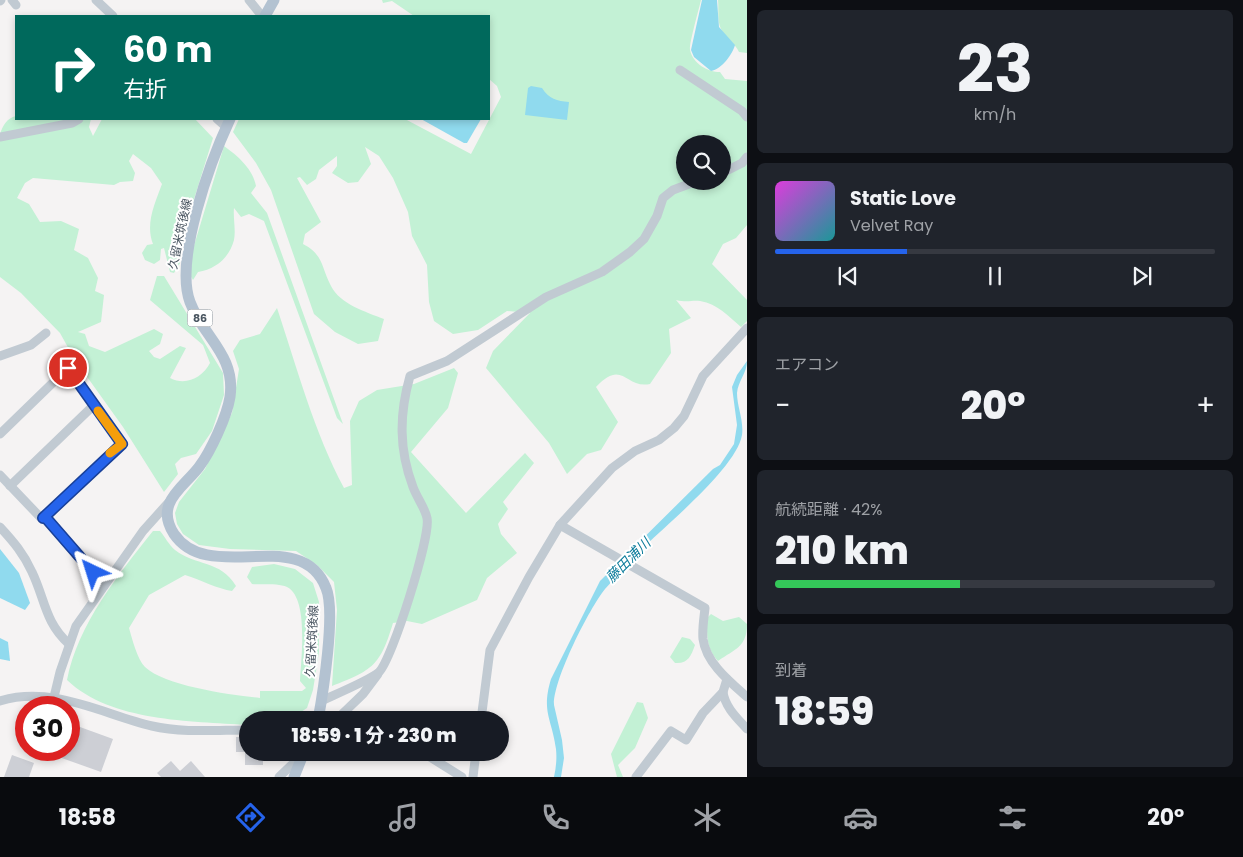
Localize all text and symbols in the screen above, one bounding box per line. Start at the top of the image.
text: 23 [957,24,1033,115]
text: 60 m [123,25,213,74]
icon: right [40,35,105,100]
text: 右折 [123,74,167,105]
text: km/h [974,103,1016,126]
map controls [676,135,731,190]
button: search [676,135,731,190]
text: Static Love [850,185,956,212]
street label: 久留米筑後線 [164,197,195,271]
text: Velvet Ray [850,214,933,237]
icon: previous [834,262,862,290]
icon: pause [981,262,1009,290]
icon: next [1128,262,1156,290]
road number: 86 [188,310,212,326]
pin [47,347,89,389]
text: エアコン [775,353,839,376]
icon: arrive [54,354,82,382]
text: 20° [961,379,1026,432]
text: − [775,386,790,425]
text: + [1196,386,1215,425]
text: 航続距離 · 42% [775,498,882,521]
text: 210 km [775,524,909,577]
water label: 藤田浦川 [601,532,656,587]
position arrow [66,545,118,597]
street label: 久留米筑後線 [301,605,322,677]
text: 到着 [775,659,807,682]
text: 18:59 [775,685,874,738]
speed limit sign: 30 [15,696,80,761]
text: 18:59 · 1 分 · 230 m [291,722,457,749]
icon: directions [233,800,268,835]
icon: music [386,800,421,835]
icon: phone [538,800,573,835]
icon: climate [690,800,725,835]
icon: car [843,800,878,835]
icon: filters [995,800,1030,835]
text: 18:58 [59,802,116,833]
text: 20° [1147,802,1184,833]

